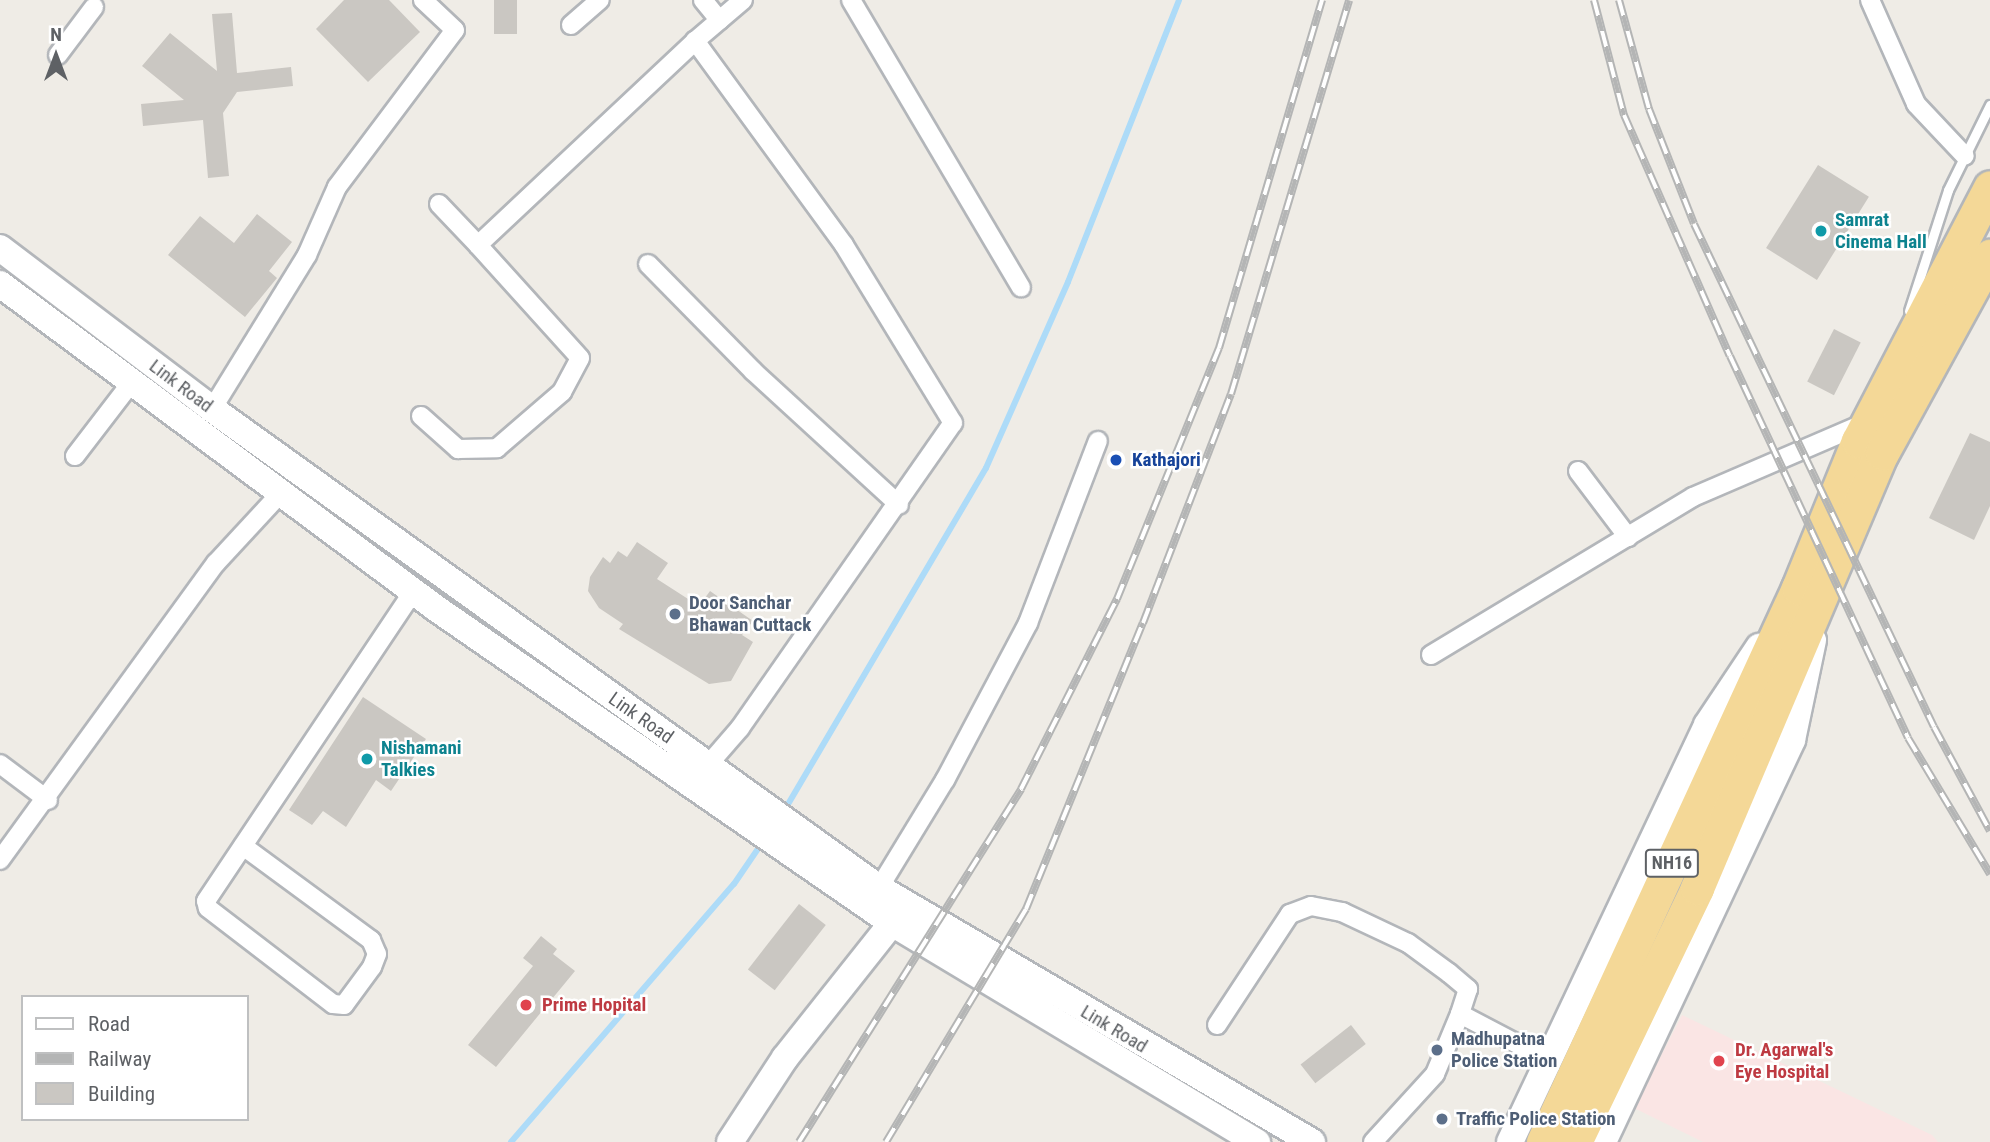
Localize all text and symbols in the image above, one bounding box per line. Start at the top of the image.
north arrow [21,21,91,91]
text: N [50,23,62,46]
place label: Samrat Cinema Hall [1835,209,1927,253]
marker: Samrat Cinema Hall [1813,223,1829,239]
street label: Link Road [145,355,217,417]
place label: Kathajori [1132,449,1201,471]
marker: Kathajori [1106,450,1126,470]
place label: Door Sanchar Bhawan Cuttack [689,592,811,636]
marker: Door Sanchar Bhawan Cuttack [667,606,683,622]
street label: Link Road [604,688,678,748]
place label: Nishamani Talkies [381,737,462,781]
marker: Nishamani Talkies [359,751,375,767]
road number: NH16 [1644,848,1700,878]
place label: Prime Hopital [542,994,646,1016]
legend [21,995,248,1121]
marker: Prime Hopital [516,995,536,1015]
street label: Link Road [1077,1000,1151,1058]
text: Road [88,1012,130,1036]
place label: Madhupatna Police Station [1451,1028,1557,1072]
place label: Dr. Agarwal's Eye Hospital [1735,1039,1833,1083]
marker: Madhupatna Police Station [1429,1042,1445,1058]
text: Railway [88,1047,151,1071]
marker: Dr. Agarwal's Eye Hospital [1709,1051,1729,1071]
text: Building [88,1082,155,1106]
place label: Traffic Police Station [1456,1108,1616,1130]
marker: Traffic Police Station [1434,1111,1450,1127]

